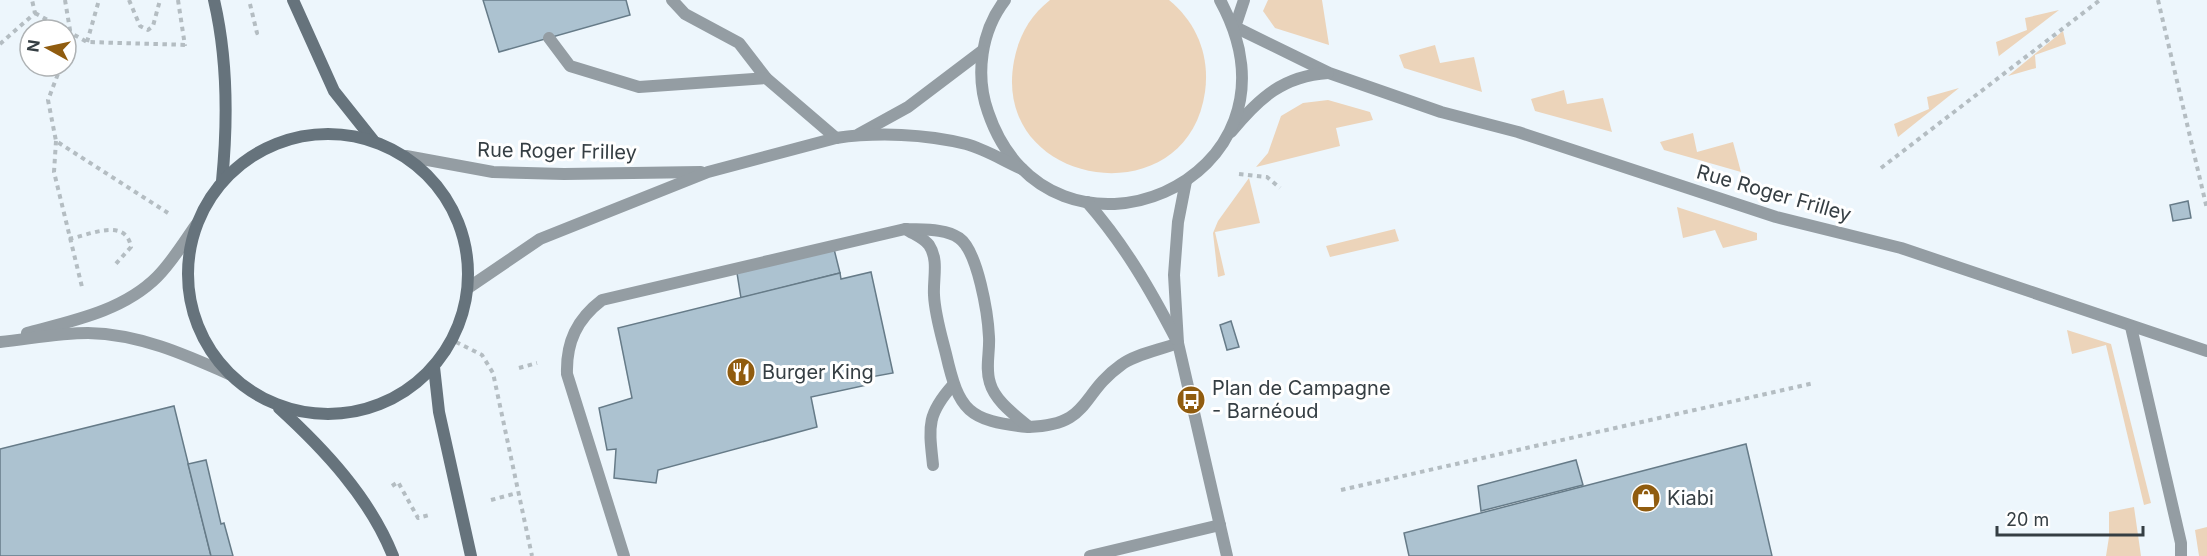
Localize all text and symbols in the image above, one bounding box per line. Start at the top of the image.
north arrow [18,18,78,78]
text: N [22,38,44,53]
street label: Rue Roger Frilley [477,138,637,164]
street label: Rue Roger Frilley [1694,159,1854,227]
restaurant icon: Burger King [725,356,757,388]
place label: Burger King [762,360,874,384]
place label: Plan de Campagne - Barnéoud [1212,376,1391,423]
bus stop icon: Plan de Campagne - Barnéoud [1175,384,1207,416]
shop icon: Kiabi [1630,482,1662,514]
place label: Kiabi [1667,486,1714,510]
scale bar [1997,499,2142,537]
text: 20 m [2006,509,2049,530]

